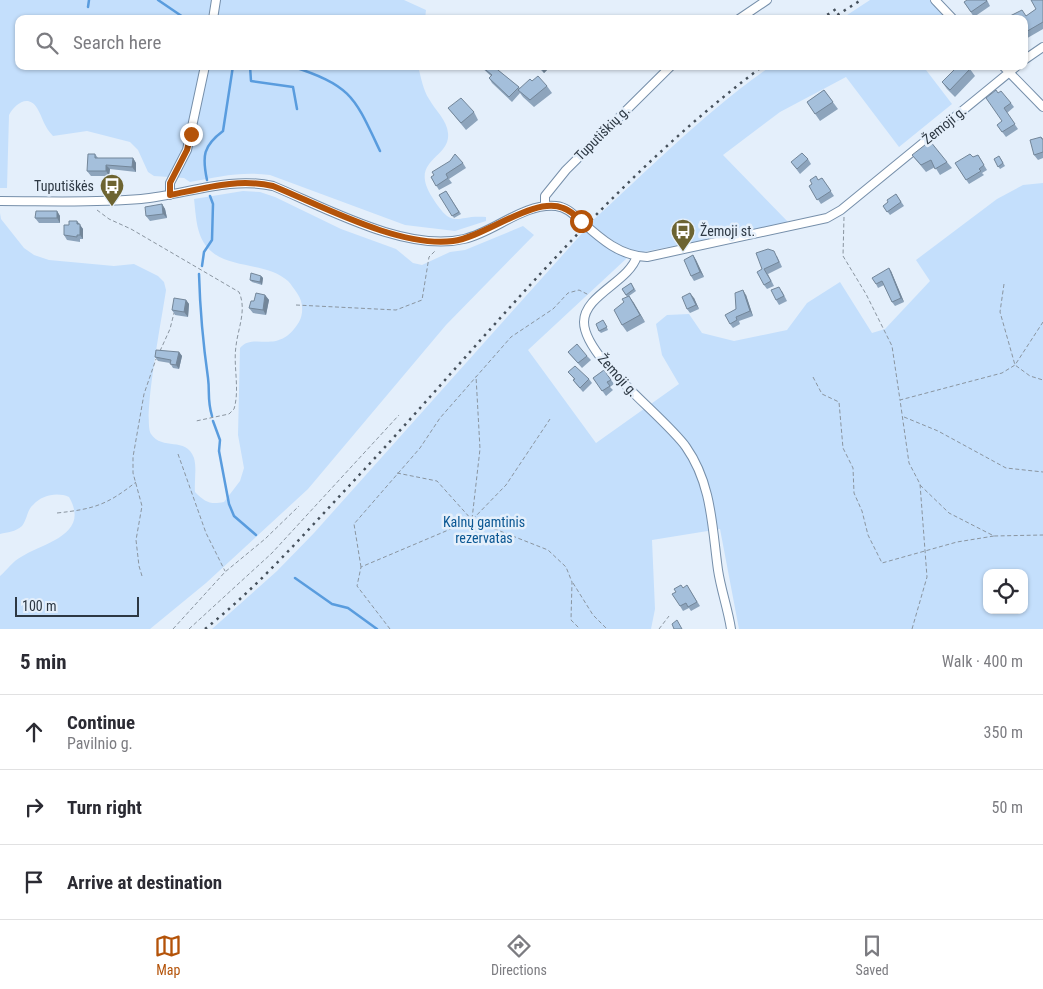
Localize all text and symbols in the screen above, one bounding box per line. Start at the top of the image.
search box [15,15,1028,70]
icon: search [33,29,61,57]
text: Search here [73,31,161,54]
street label: Tuputiškių g. [571,102,633,164]
street label: Žemoji g. [918,102,969,147]
route end [180,123,203,146]
bus stop icon: Tuputiškės [99,173,125,207]
place label: Tuputiškės [34,178,94,194]
route start [570,210,593,233]
bus stop icon: Žemoji st. [670,218,696,252]
place label: Žemoji st. [700,222,755,239]
street label: Žemoji g. [595,350,642,399]
park label: Kalnų gamtinis rezervatas [443,514,525,546]
map controls [983,569,1028,614]
button: locate [983,569,1028,614]
scale bar [15,594,139,617]
text: 100 m [22,598,57,614]
text: 5 min [20,650,67,674]
text: Walk · 400 m [942,652,1023,671]
text: Continue [67,711,135,734]
icon: ahead [20,718,48,746]
text: 350 m [984,723,1023,742]
text: Pavilnio g. [67,734,133,753]
icon: right [20,793,48,821]
text: Turn right [67,796,142,819]
text: 50 m [991,798,1023,817]
icon: arrive [20,868,48,896]
text: Arrive at destination [67,871,222,894]
tab: Map [154,932,182,978]
tab: Directions [491,932,547,978]
tab: Saved [855,932,889,978]

